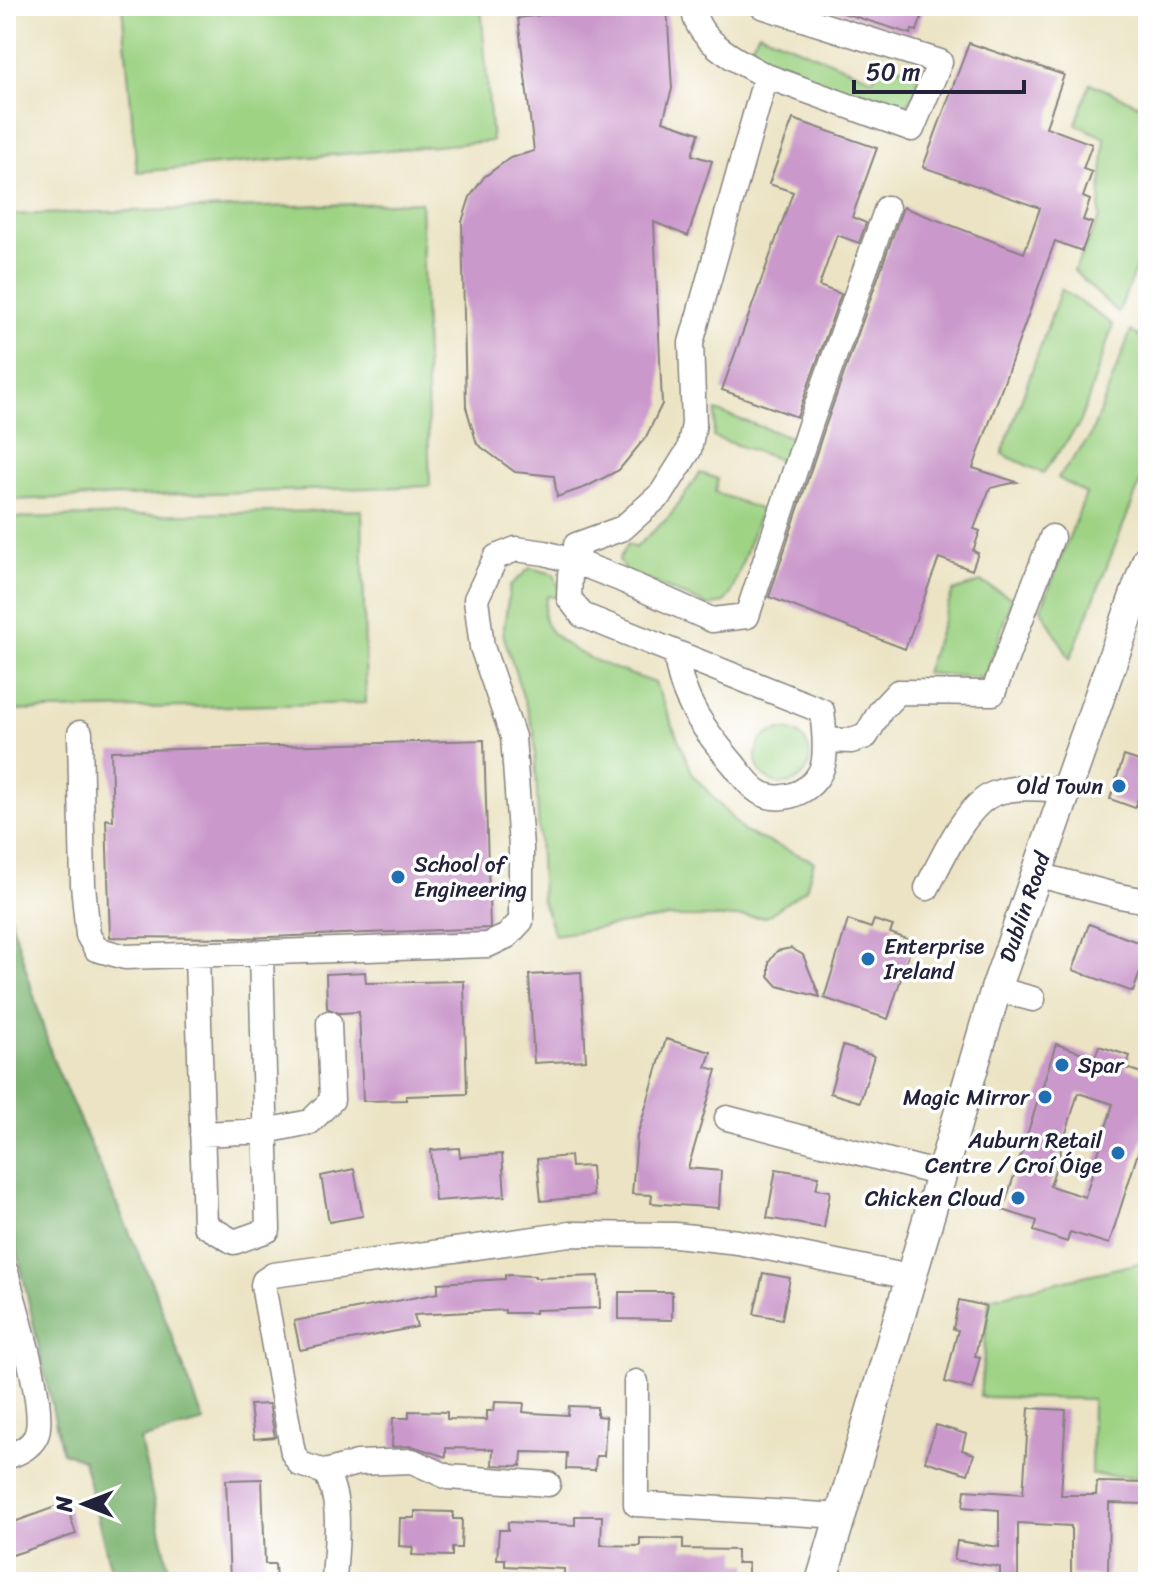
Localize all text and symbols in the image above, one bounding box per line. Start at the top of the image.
scale bar [854,44,1024,94]
text: 50 m [866,51,921,93]
place label: Old Town [1017,767,1103,806]
marker: Old Town [1110,777,1128,795]
place label: School of Engineering [414,845,527,909]
street label: Dublin Road [987,846,1062,967]
marker: School of Engineering [389,868,407,886]
place label: Enterprise Ireland [883,927,985,991]
marker: Enterprise Ireland [859,950,877,968]
place label: Spar [1078,1046,1125,1085]
marker: Spar [1053,1056,1071,1074]
place label: Magic Mirror [903,1078,1031,1117]
marker: Magic Mirror [1036,1088,1054,1106]
place label: Auburn Retail Centre / Croí Óige [925,1121,1103,1185]
marker: Auburn Retail Centre / Croí Óige [1109,1144,1127,1162]
place label: Chicken Cloud [865,1179,1003,1218]
marker: Chicken Cloud [1009,1189,1027,1207]
north arrow [44,1464,124,1544]
text: N [45,1496,84,1513]

